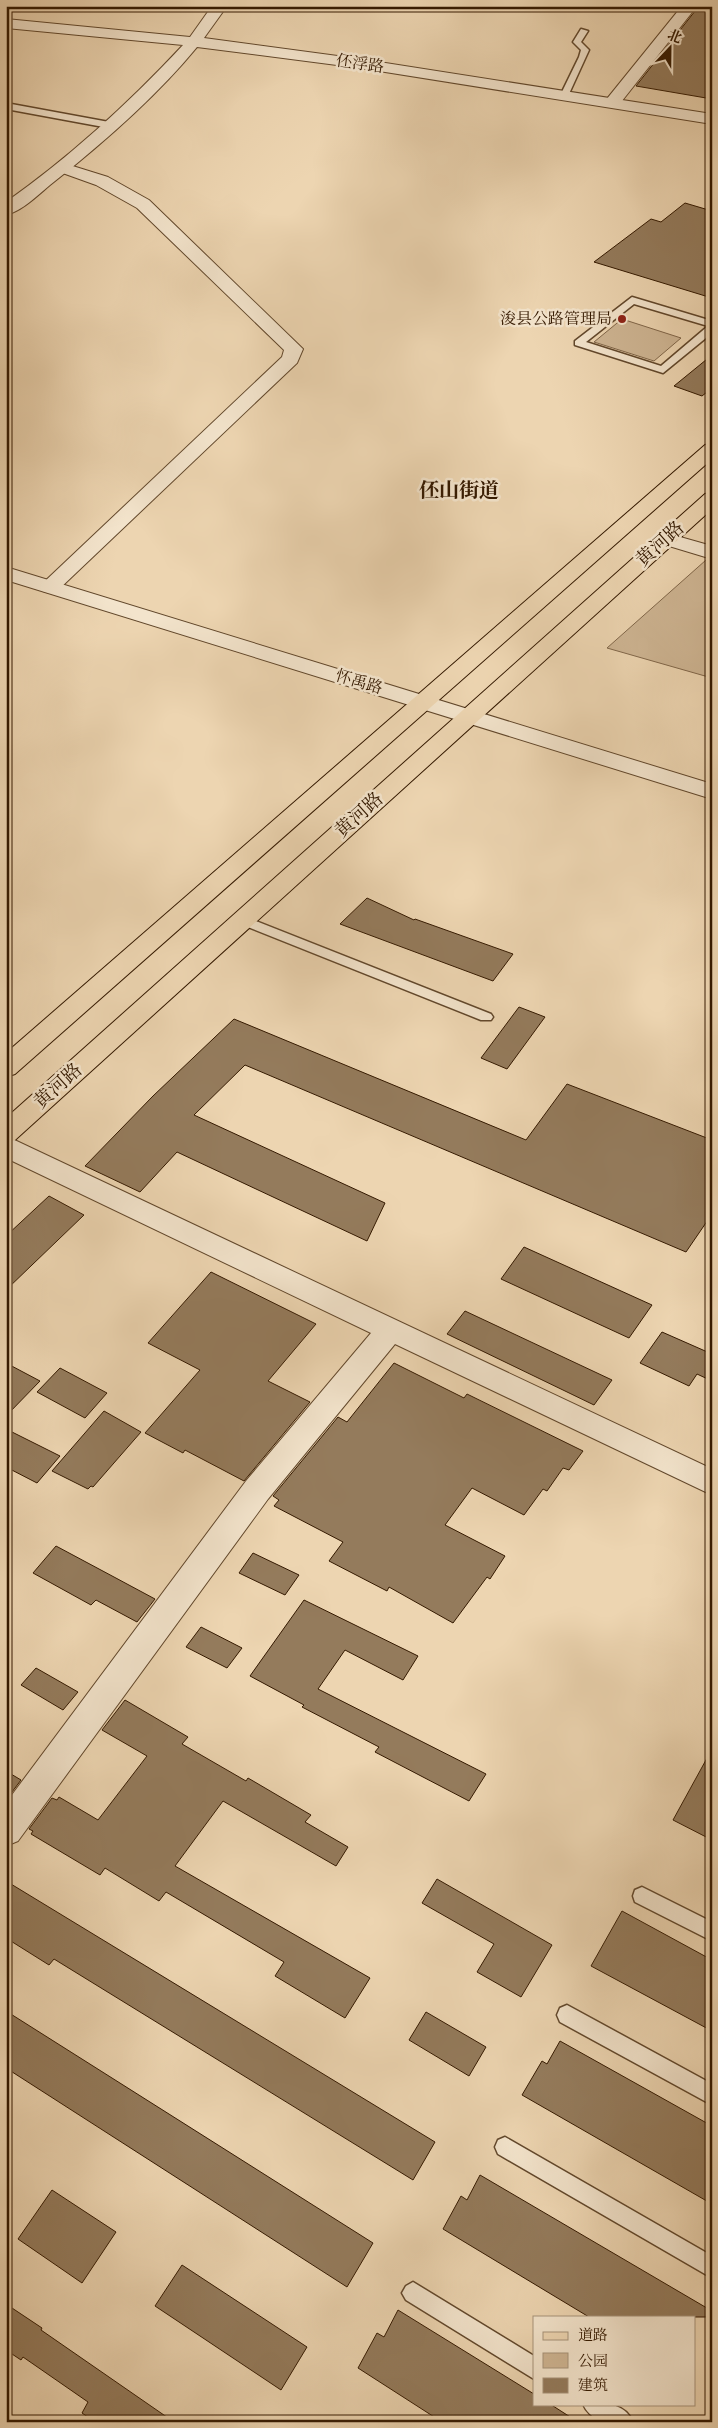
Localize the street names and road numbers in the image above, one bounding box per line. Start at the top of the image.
street label: 伾浮路 [335,51,385,77]
street label: 黄河路 [631,516,689,572]
street label: 怀禹路 [333,665,385,699]
street label: 黄河路 [330,787,388,843]
street label: 黄河路 [29,1058,87,1114]

